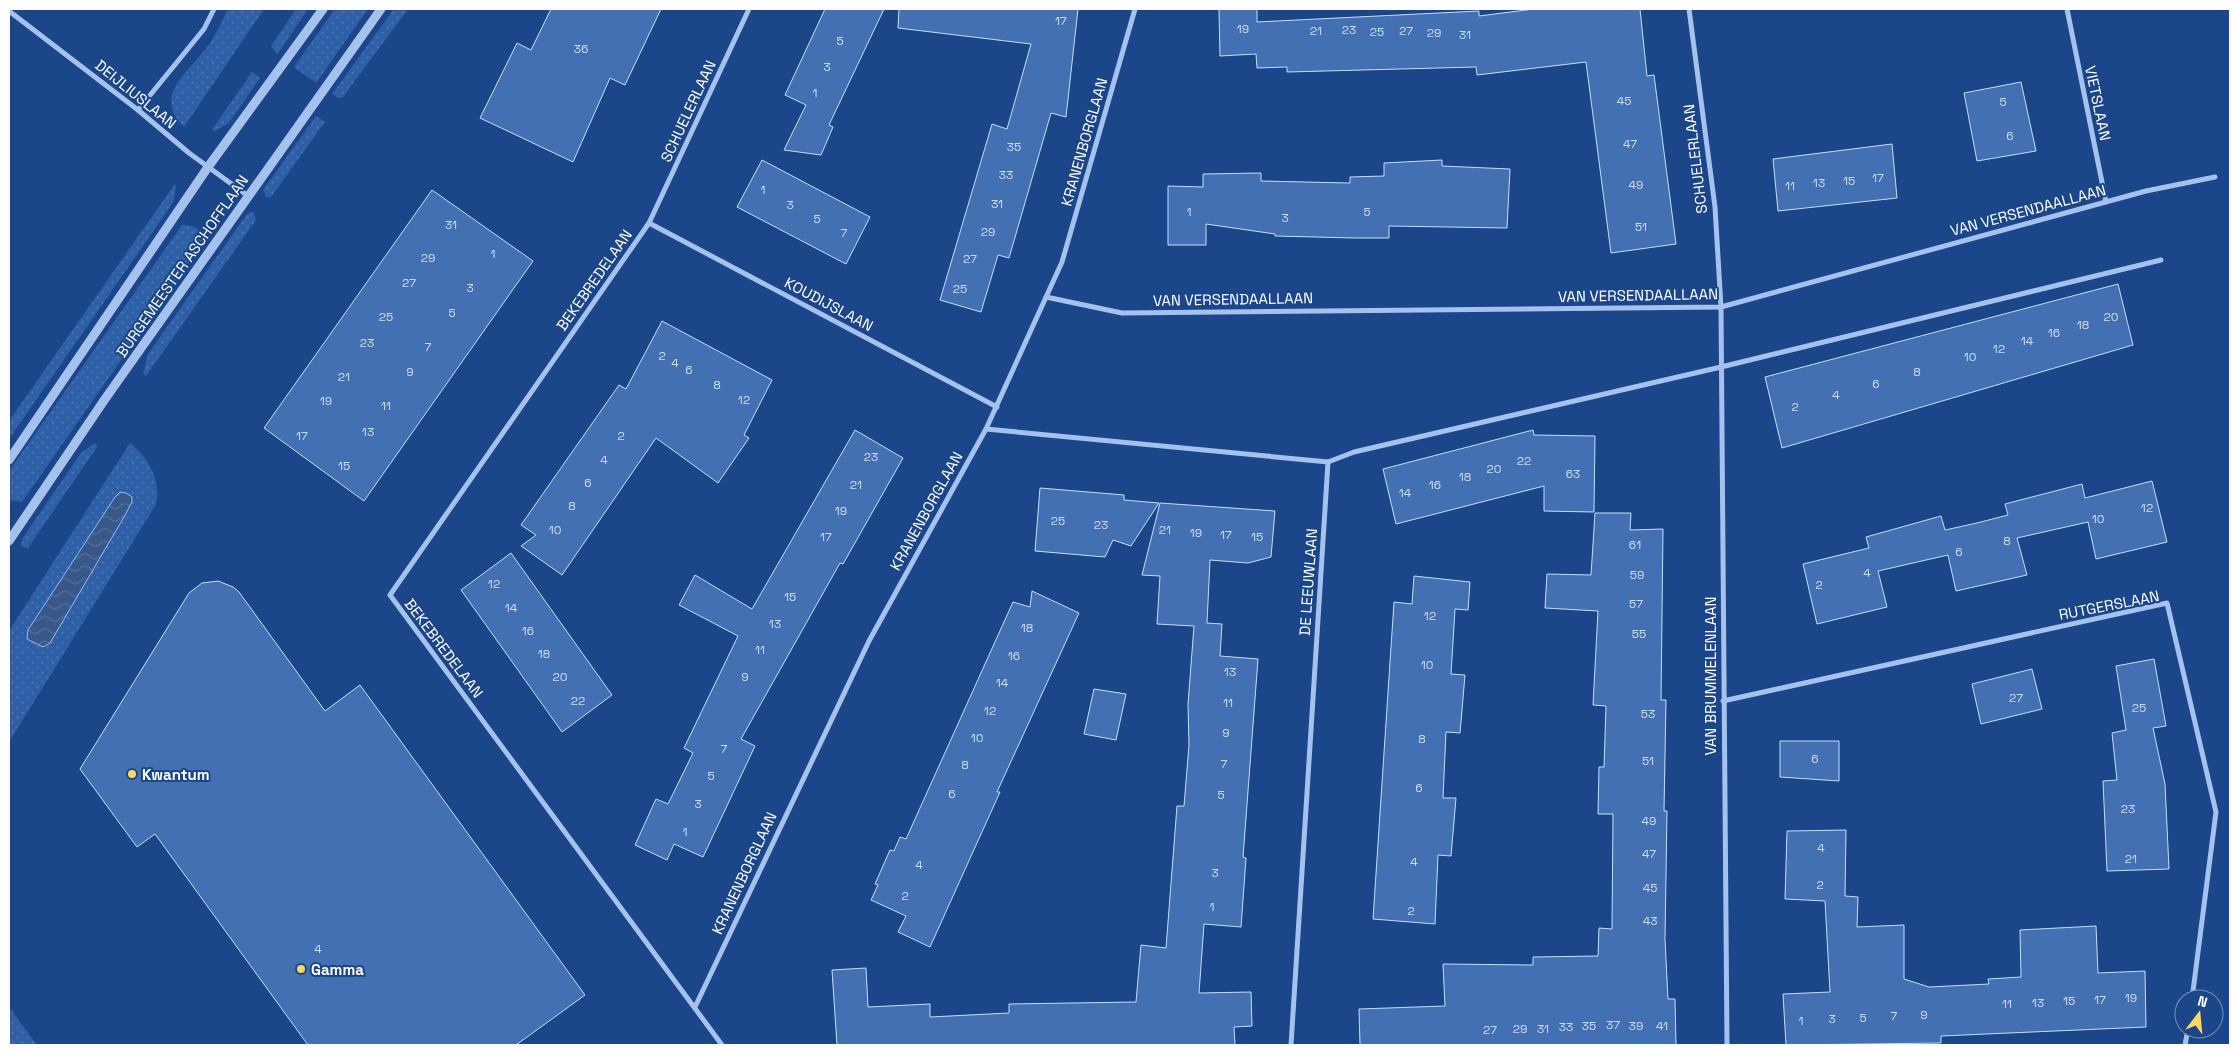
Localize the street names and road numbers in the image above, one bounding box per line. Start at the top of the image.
street label: DEIJLIUSLAAN [92,55,180,133]
street label: SCHUELERLAAN [656,57,720,165]
street label: VIETSLAAN [2081,64,2115,142]
street label: KRANENBORGLAAN [1057,76,1111,208]
street label: SCHUELERLAAN [1679,103,1711,215]
street label: BURGEMEESTER ASCHOFFLAAN [112,171,252,361]
street label: VAN VERSENDAALLAAN [1948,180,2108,240]
street label: BEKEBREDELAAN [552,226,636,334]
street label: KOUDIJSLAAN [781,273,877,335]
street label: VAN VERSENDAALLAAN [1558,284,1718,306]
street label: VAN VERSENDAALLAAN [1153,288,1313,310]
street label: KRANENBORGLAAN [886,448,966,574]
street label: DE LEEUWLAAN [1295,528,1321,636]
street label: RUTGERSLAAN [2057,586,2161,624]
street label: BEKEBREDELAAN [401,595,487,701]
street label: VAN BRUMMELENLAAN [1701,596,1720,756]
street label: KRANENBORGLAAN [707,809,781,937]

